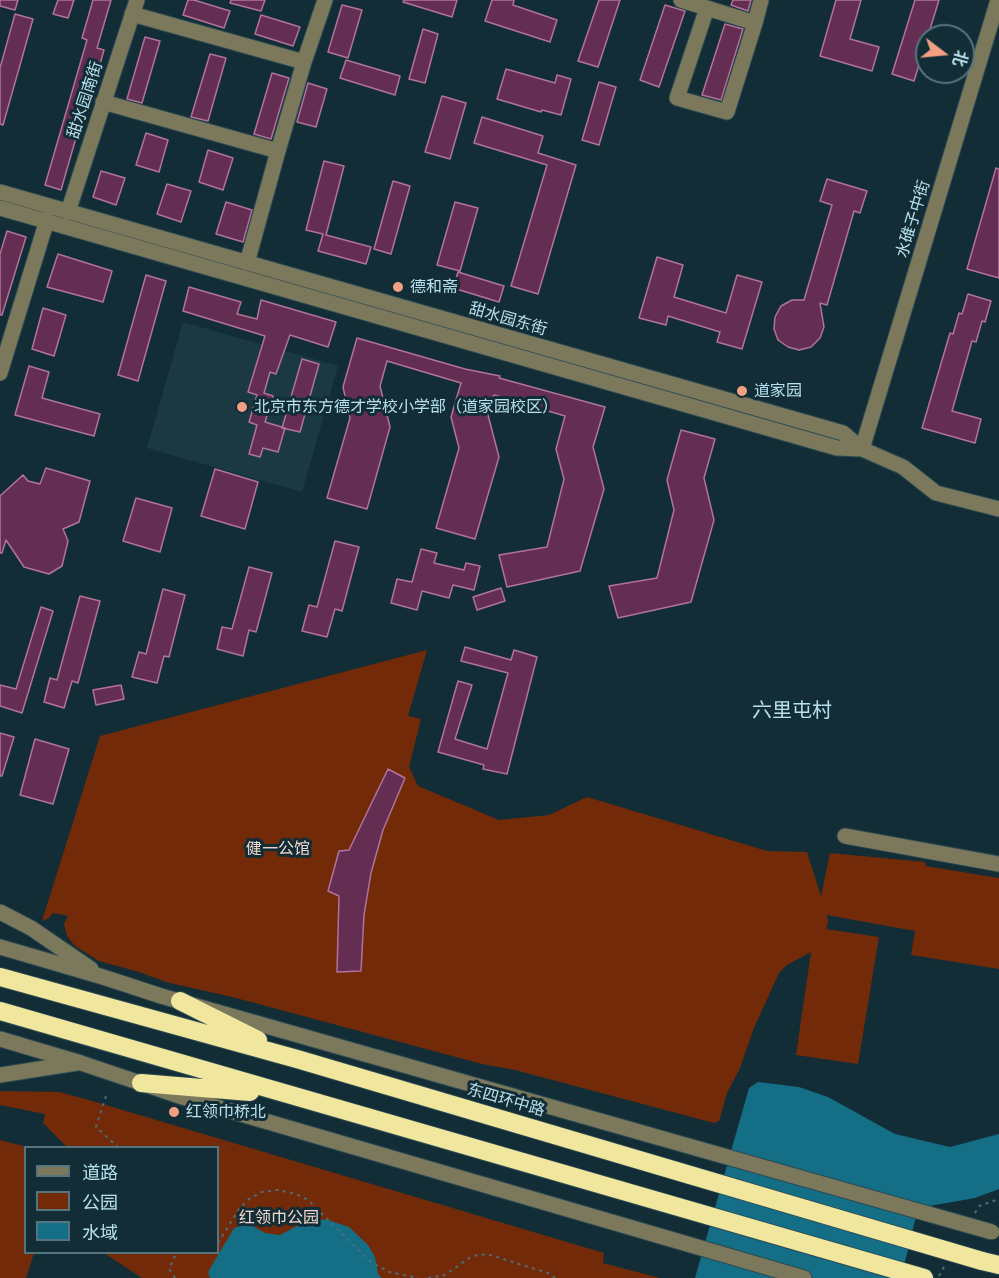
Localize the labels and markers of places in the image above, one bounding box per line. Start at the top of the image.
place label: 德和斋 [410,277,458,297]
marker: 德和斋 [391,280,405,294]
place label: 道家园 [754,381,802,401]
marker: 道家园 [735,384,749,398]
place label: 北京市东方德才学校小学部（道家园校区） [254,397,558,417]
marker: 北京市东方德才学校小学部（道家园校区） [235,400,249,414]
place label: 红领巾桥北 [186,1102,266,1122]
marker: 红领巾桥北 [167,1105,181,1119]

